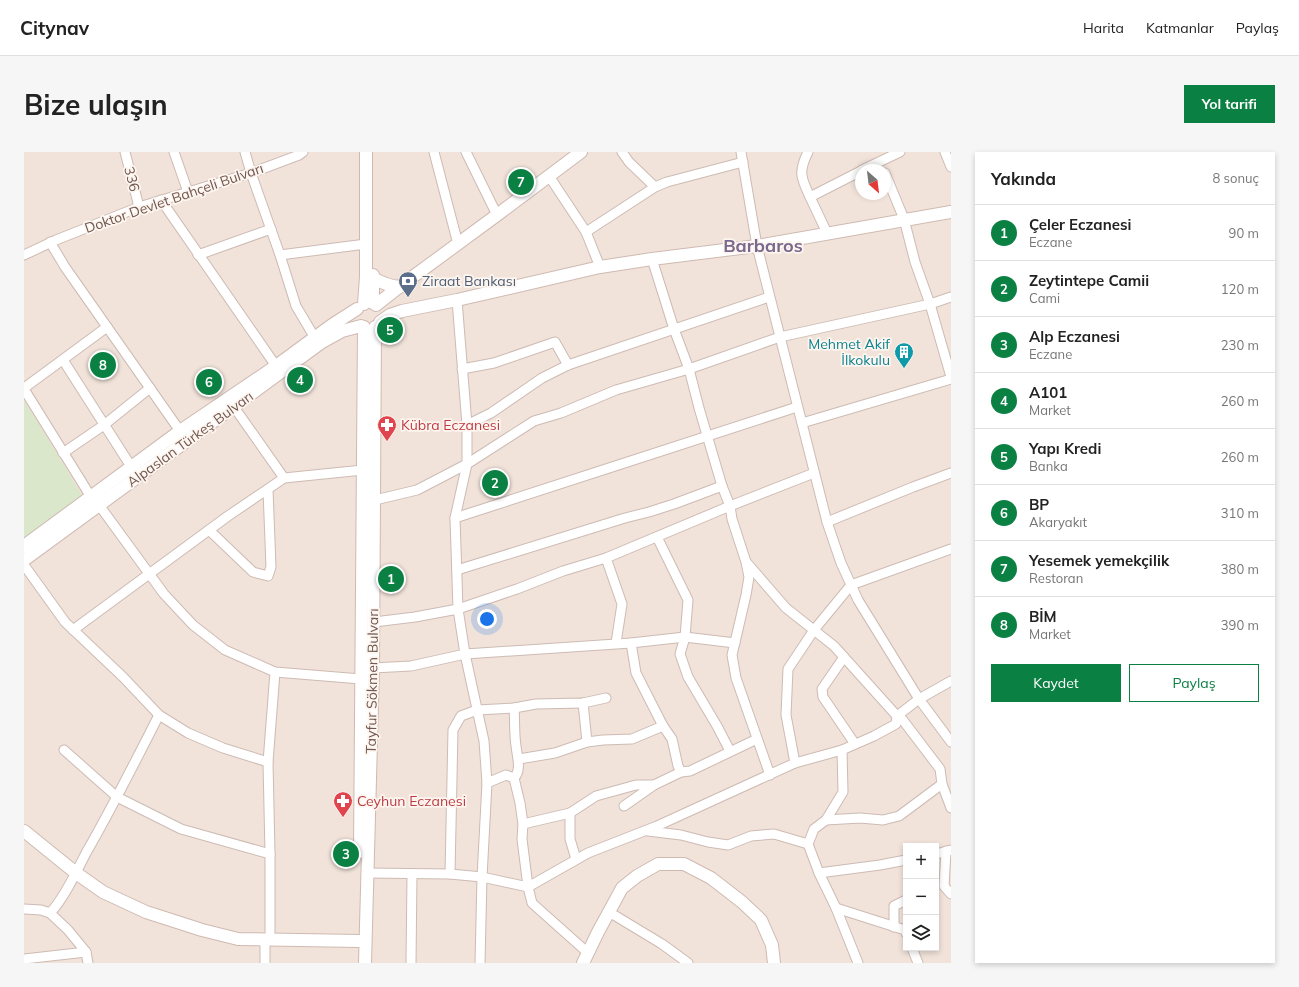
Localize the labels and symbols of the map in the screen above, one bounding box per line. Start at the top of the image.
street label: Doktor Devlet Bahçeli Bulvarı [82,159,266,237]
north arrow [855,164,891,200]
street label: 336 [120,165,144,193]
pin: 7 [508,167,534,197]
district label: Barbaros [723,234,803,257]
bank icon: Ziraat Bankası [397,270,419,298]
place label: Ziraat Bankası [422,272,516,290]
pin: 5 [377,315,403,345]
place label: Mehmet Akif İlkokulu [808,335,890,369]
building icon: Mehmet Akif İlkokulu [893,341,915,369]
pin: 8 [90,350,116,380]
pin: 4 [287,365,313,395]
pin: 6 [196,367,222,397]
street label: Alpaslan Türkeş Bulvarı [123,387,257,491]
pharmacy icon: Kübra Eczanesi [376,414,398,442]
place label: Kübra Eczanesi [401,416,500,434]
pin: 2 [482,468,508,498]
pin: 1 [378,564,404,594]
street label: Tayfur Sökmen Bulvarı [362,608,382,754]
your location [477,609,497,629]
pharmacy icon: Ceyhun Eczanesi [332,790,354,818]
place label: Ceyhun Eczanesi [357,792,466,810]
pin: 3 [333,839,359,869]

